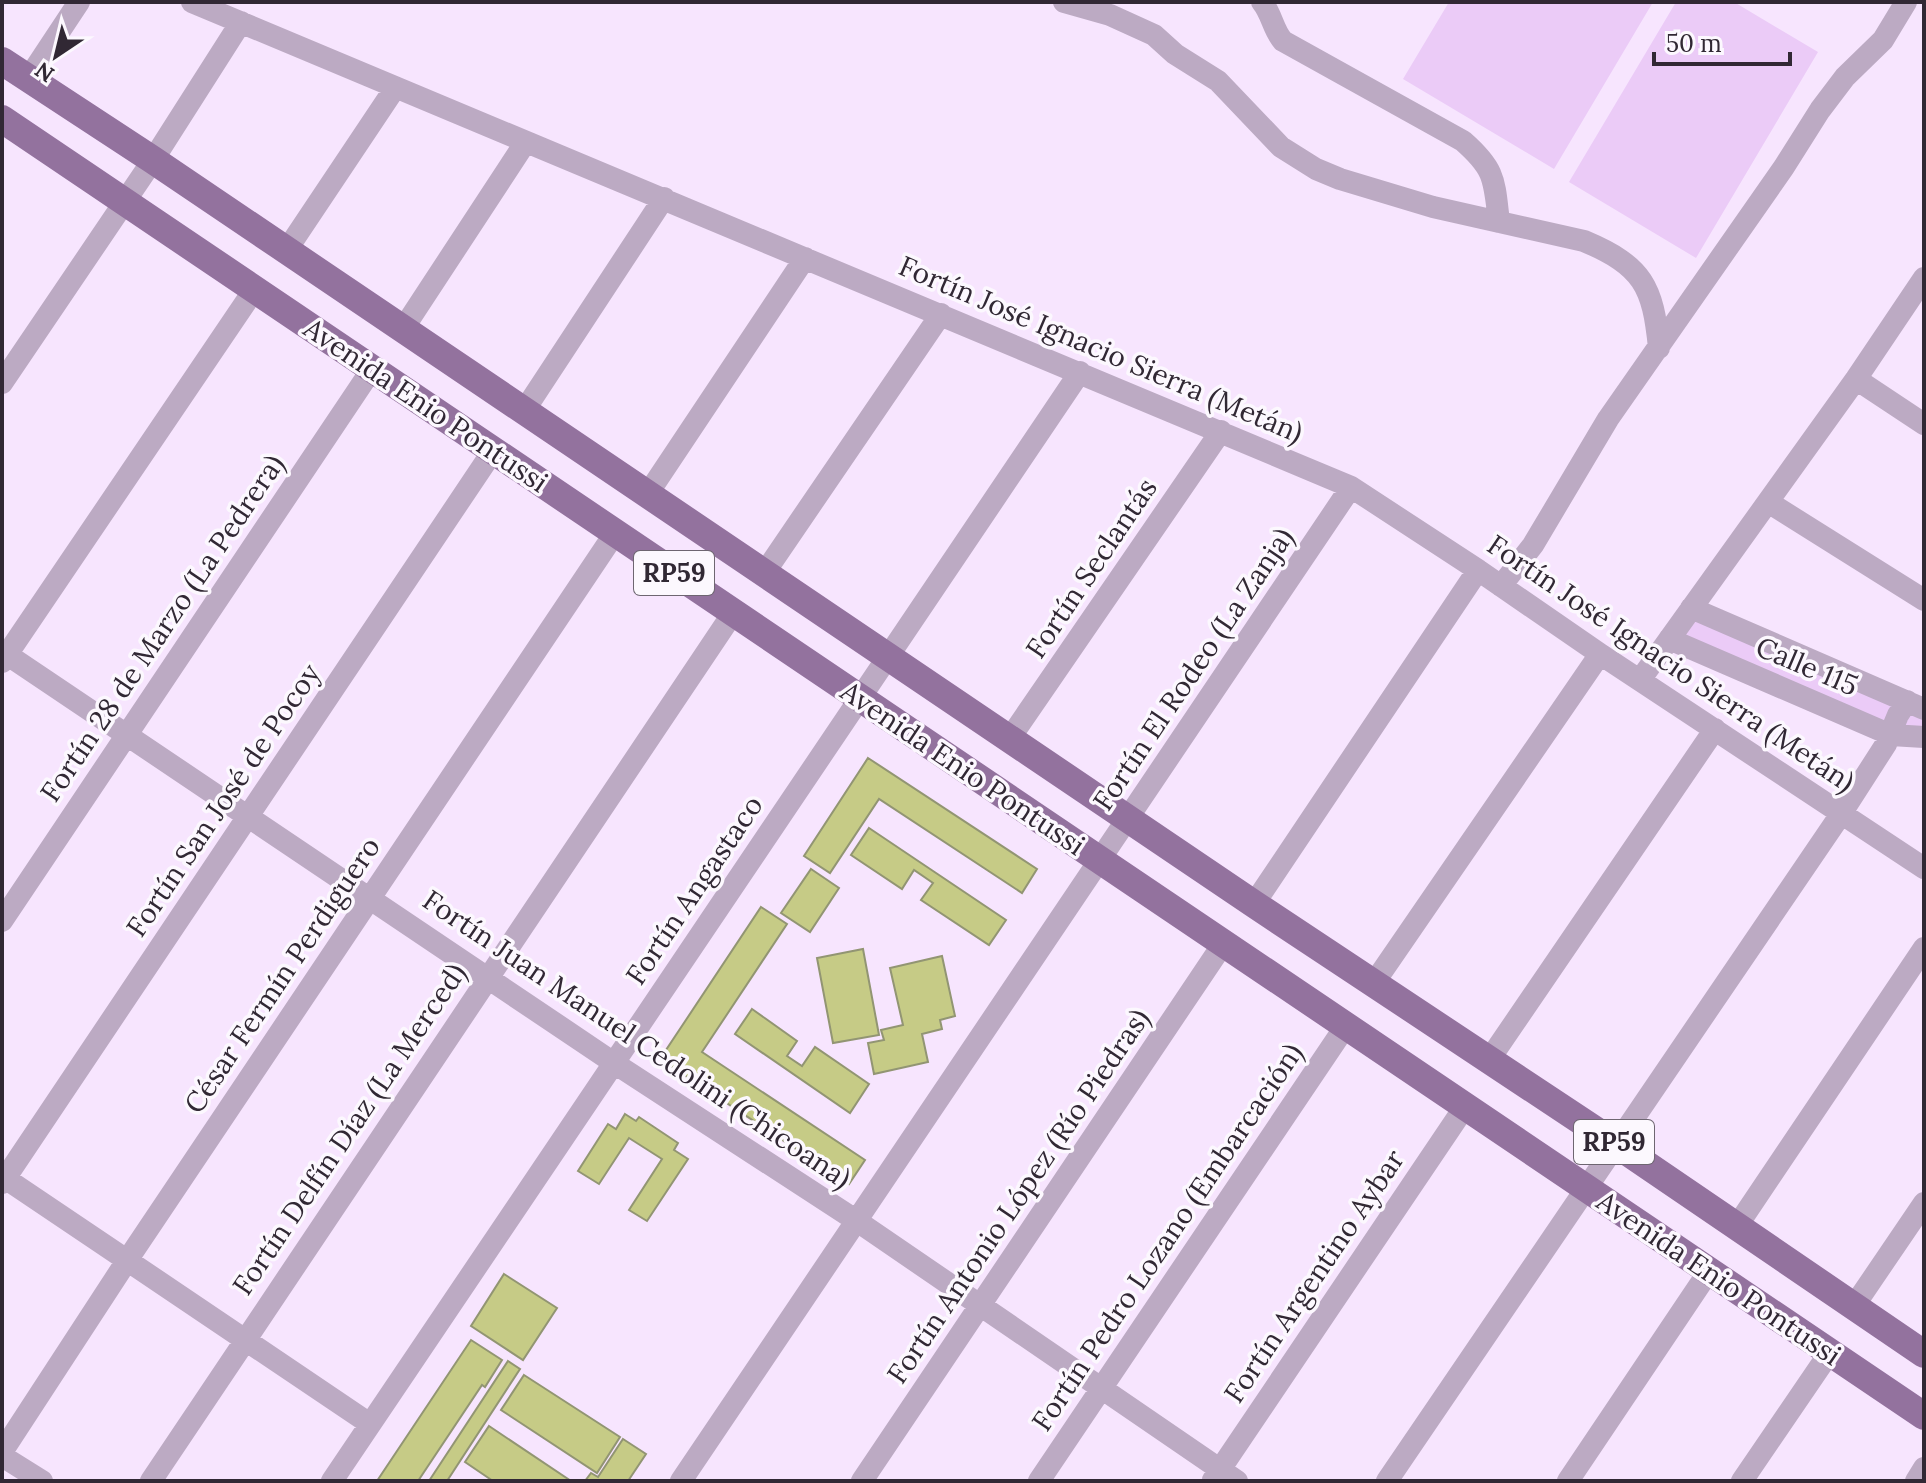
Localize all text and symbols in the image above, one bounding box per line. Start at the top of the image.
north arrow [16,16,96,96]
scale bar [1654,16,1790,66]
text: 50 m [1666,28,1722,59]
text: N [30,56,60,89]
street label: Fortín José Ignacio Sierra (Metán) [894,247,1308,451]
street label: Avenida Enio Pontussi [296,309,555,500]
street label: Fortín 28 de Marzo (La Pedrera) [32,447,292,809]
street label: Fortín Seclantás [1017,471,1165,665]
street label: Fortín El Rodeo (La Zanja) [1085,521,1301,817]
street label: Fortín José Ignacio Sierra (Metán) [1481,526,1861,800]
road number: RP59 [634,551,714,595]
street label: Calle 115 [1751,628,1863,704]
street label: Fortín San José de Pocoy [118,656,328,943]
street label: Avenida Enio Pontussi [833,672,1092,863]
street label: Fortín Angastaco [617,789,771,991]
street label: César Fermín Perdiguero [176,830,388,1120]
street label: Fortín Juan Manuel Cedolini (Chicoana) [416,882,858,1196]
street label: Fortín Delfín Díaz (La Merced) [224,956,474,1302]
street label: Fortín Antonio López (Río Piedras) [879,1002,1157,1390]
street label: Fortín Pedro Lozano (Embarcación) [1024,1036,1310,1438]
road number: RP59 [1574,1120,1654,1164]
street label: Fortín Argentino Aybar [1216,1143,1412,1409]
street label: Avenida Enio Pontussi [1589,1182,1848,1373]

